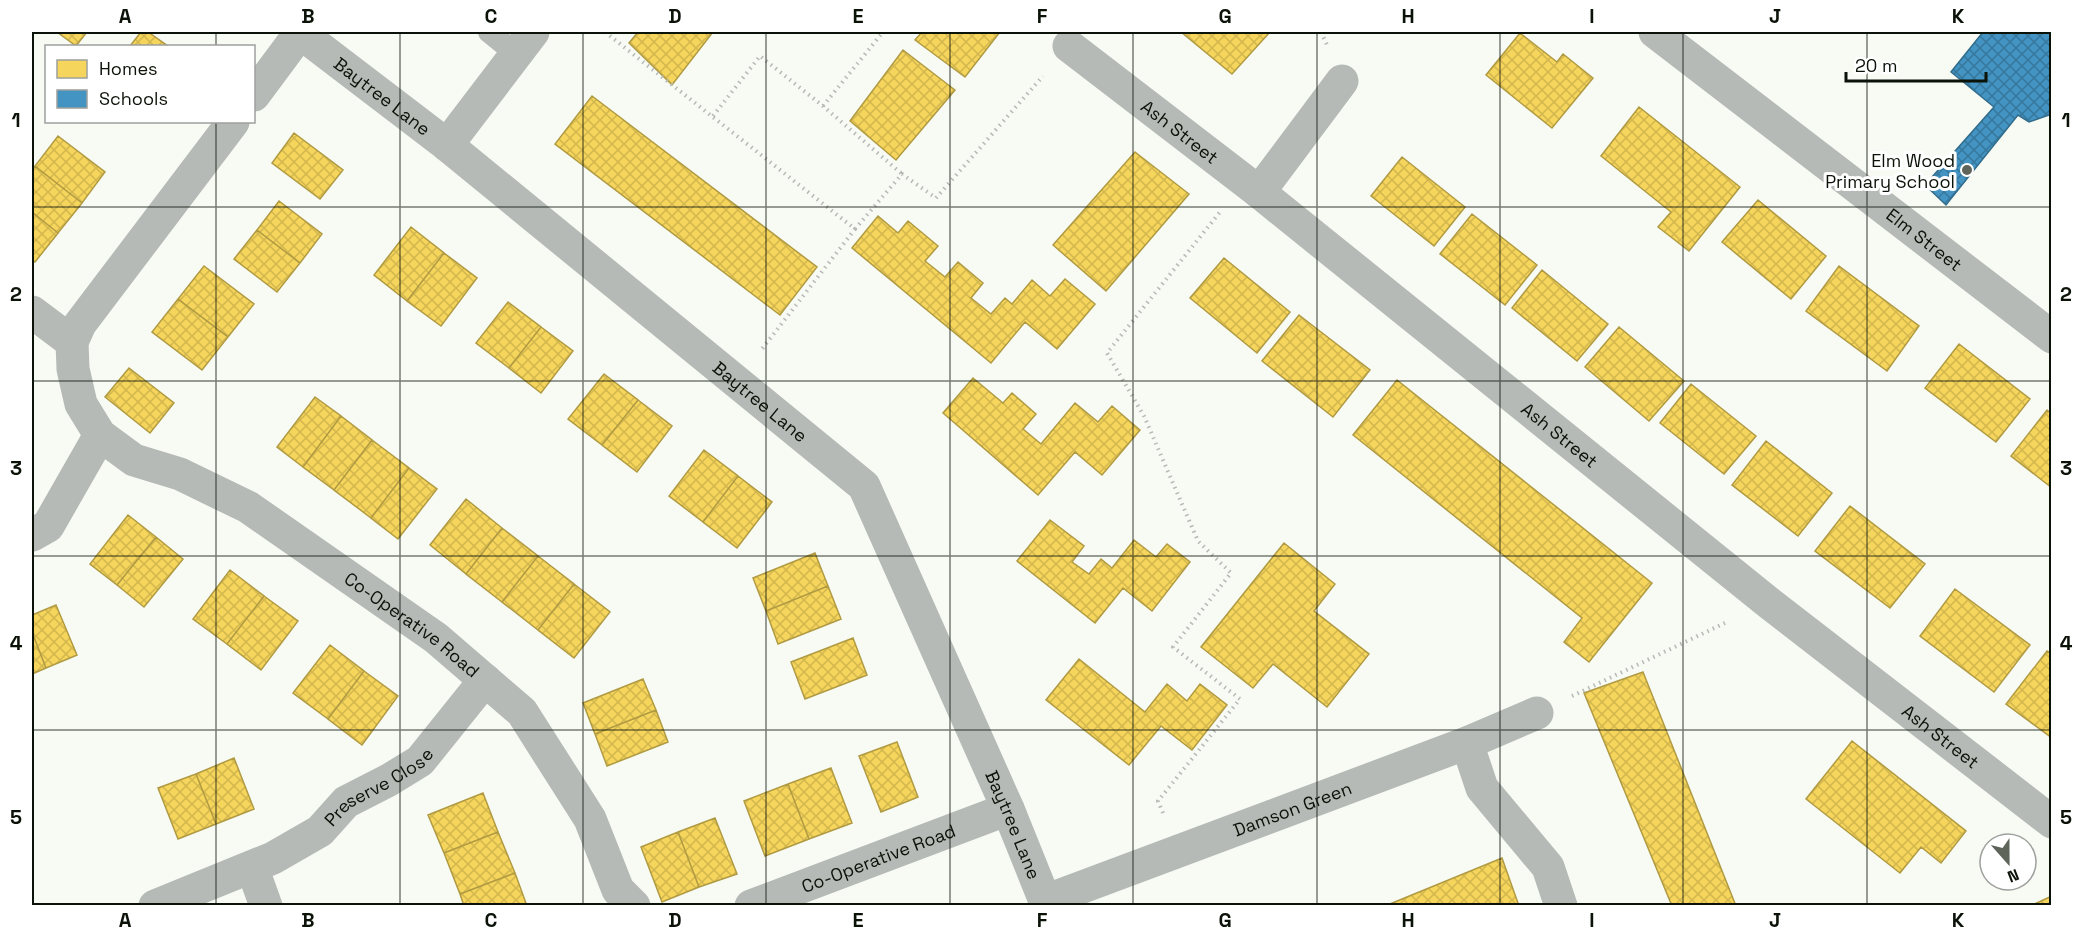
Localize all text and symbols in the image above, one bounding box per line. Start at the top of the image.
text: A [119,3,132,29]
text: B [301,3,315,29]
text: C [485,3,498,29]
text: D [668,3,682,29]
text: E [852,3,864,29]
text: F [1037,3,1048,29]
text: G [1218,3,1232,29]
text: H [1401,3,1415,29]
text: I [1589,3,1595,29]
text: J [1769,3,1781,29]
text: K [1952,3,1965,29]
legend [45,45,255,123]
scale bar [1846,45,1986,83]
street label: Baytree Lane [330,51,435,140]
text: 20 m [1855,54,1898,77]
text: Homes [99,57,158,80]
text: Schools [99,87,168,110]
street label: Ash Street [1137,94,1223,168]
text: 1 [11,107,21,133]
text: 1 [2061,107,2071,133]
place label: Elm Wood Primary School [1825,149,1955,193]
marker: Elm Wood Primary School [1960,163,1974,177]
street label: Elm Street [1882,203,1967,276]
text: 2 [10,281,22,307]
text: 2 [2060,281,2072,307]
street label: Baytree Lane [708,356,812,447]
street label: Ash Street [1517,397,1603,472]
text: 3 [10,455,22,481]
text: 3 [2060,455,2072,481]
street label: Co-Operative Road [340,566,485,682]
text: 4 [10,630,23,656]
text: 4 [2060,630,2073,656]
street label: Ash Street [1898,699,1984,773]
street label: Preserve Close [319,743,438,830]
street label: Baytree Lane [981,767,1046,882]
street label: Damson Green [1230,776,1355,841]
text: 5 [10,804,22,830]
text: 5 [2060,804,2072,830]
street label: Co-Operative Road [798,818,959,898]
north arrow [1978,832,2038,892]
text: N [2004,864,2022,887]
text: A [119,907,132,933]
text: B [301,907,315,933]
text: C [485,907,498,933]
text: D [668,907,682,933]
text: E [852,907,864,933]
text: F [1037,907,1048,933]
text: G [1218,907,1232,933]
text: H [1401,907,1415,933]
text: I [1589,907,1595,933]
text: J [1769,907,1781,933]
text: K [1952,907,1965,933]

